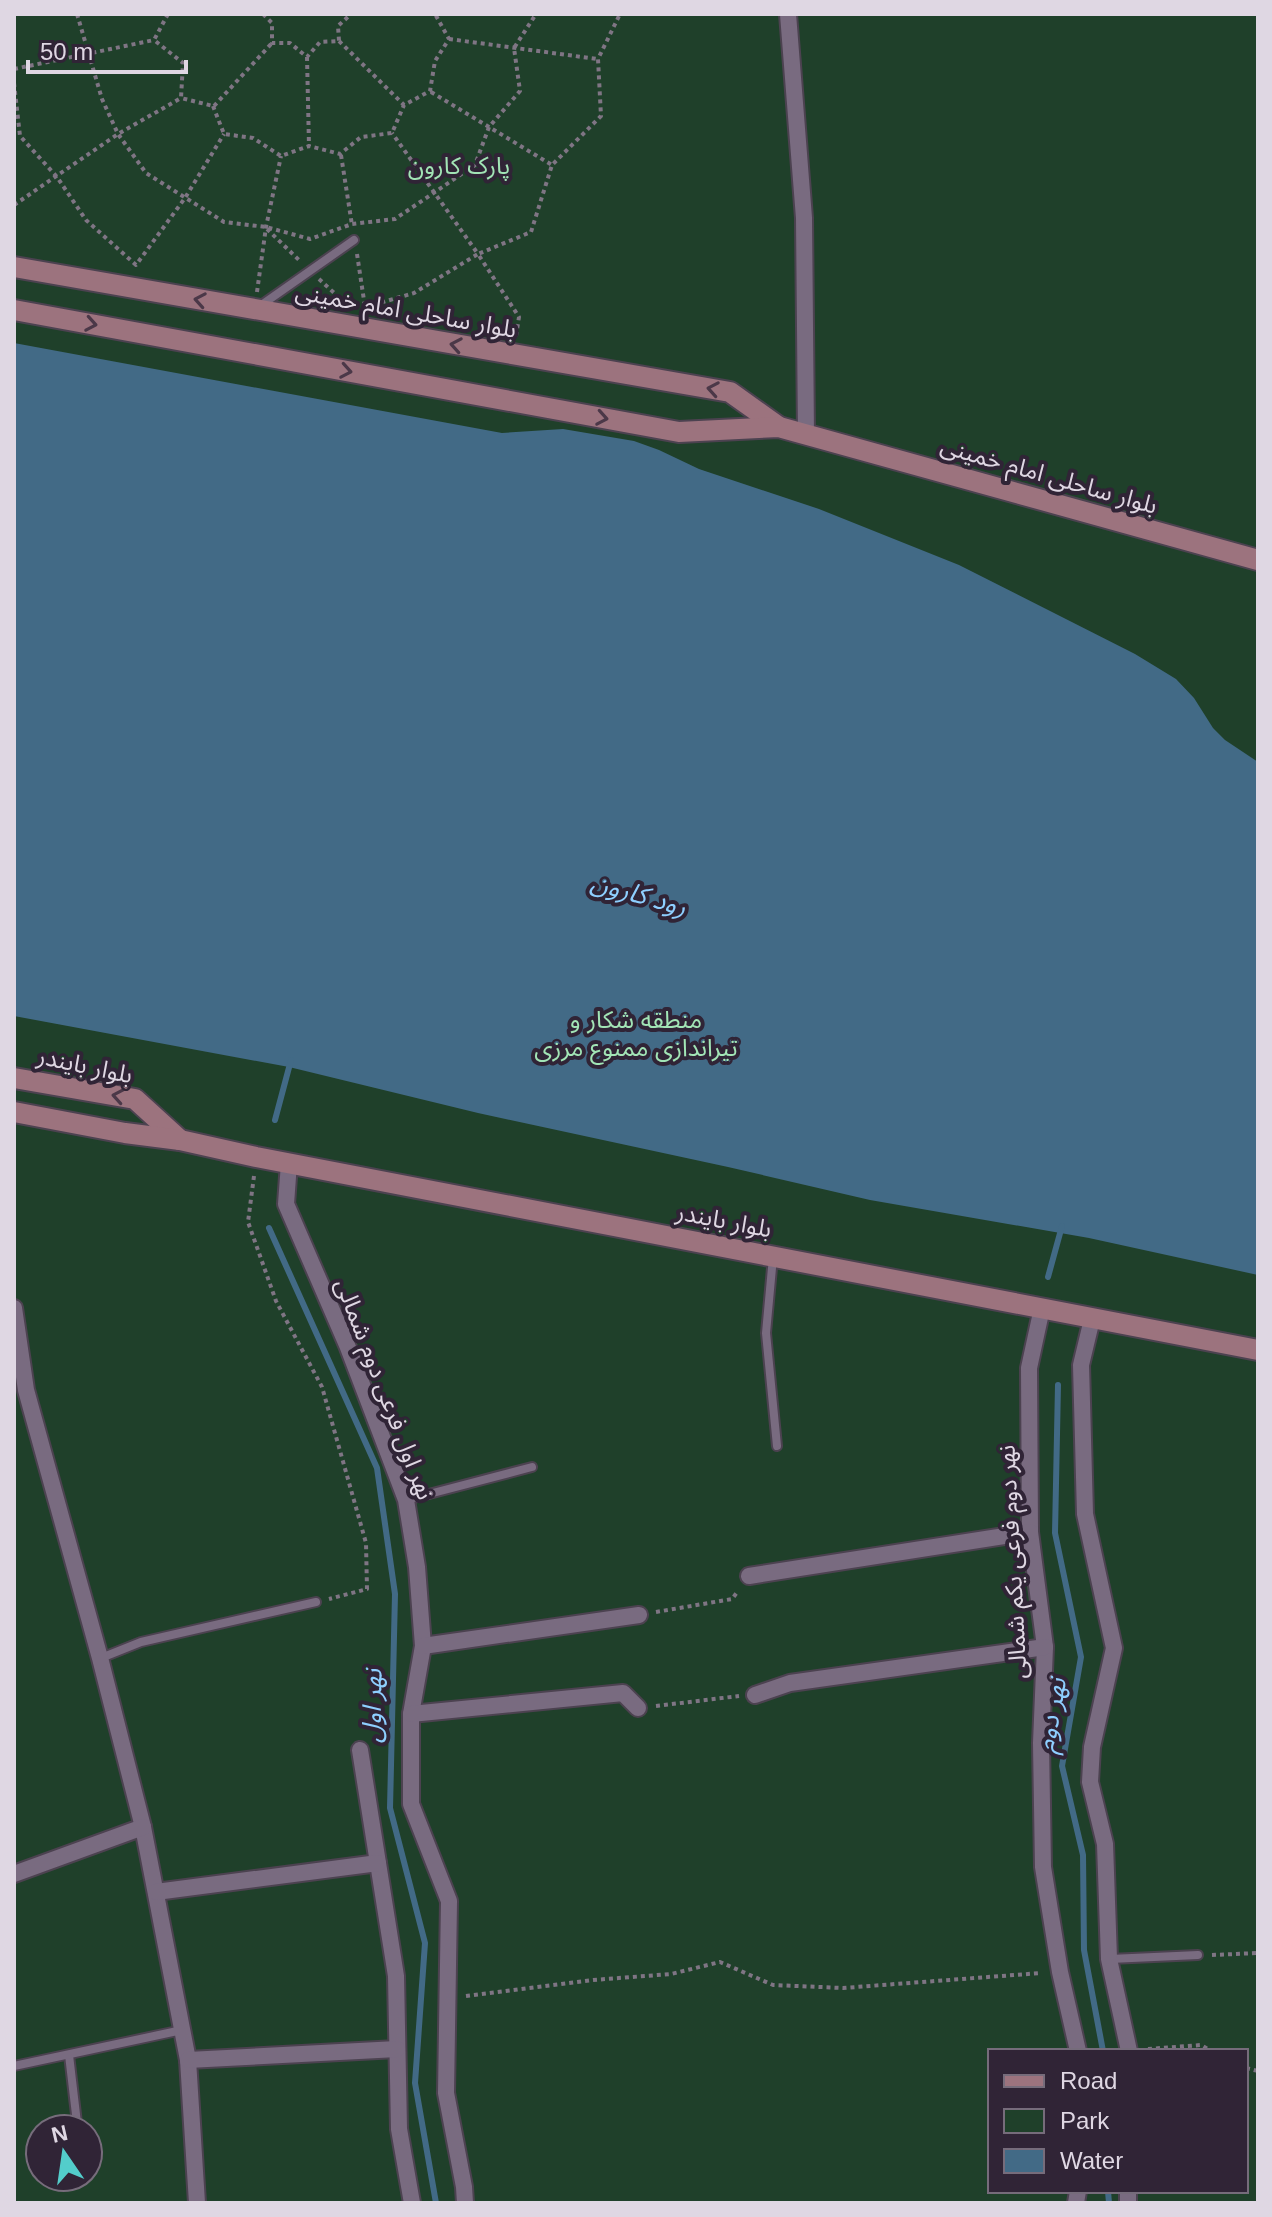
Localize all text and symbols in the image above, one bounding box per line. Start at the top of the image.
scale bar [28,24,186,74]
text: 50 m [40,38,93,65]
park label: پارک کارون [408,152,510,181]
street label: بلوار ساحلی امام خمینی [292,277,519,348]
one-way arrow [193,293,207,310]
one-way arrow [84,315,98,332]
one-way arrow [450,338,463,355]
one-way arrow [340,362,353,379]
one-way arrow [706,382,719,399]
one-way arrow [595,409,608,426]
street label: بلوار ساحلی امام خمینی [936,431,1160,524]
water label: رود کارون [588,866,690,922]
park label: منطقه شکار و تیراندازی ممنوع مرزی [534,1006,738,1065]
street label: بلوار بایندر [34,1042,135,1089]
one-way arrow [111,1089,125,1106]
street label: بلوار بایندر [673,1197,774,1243]
street label: نهر اول فرعی دوم شمالی [326,1275,440,1505]
street label: نهر دوم فرعی یکم شمالی [992,1444,1037,1680]
water label: نهر اول [356,1667,389,1743]
water label: نهر دوم [1030,1673,1078,1756]
legend [988,2049,1248,2193]
text: Road [1060,2067,1117,2094]
text: Park [1060,2107,1110,2134]
north arrow [24,2113,104,2193]
text: N [49,2120,70,2148]
text: Water [1060,2147,1123,2174]

